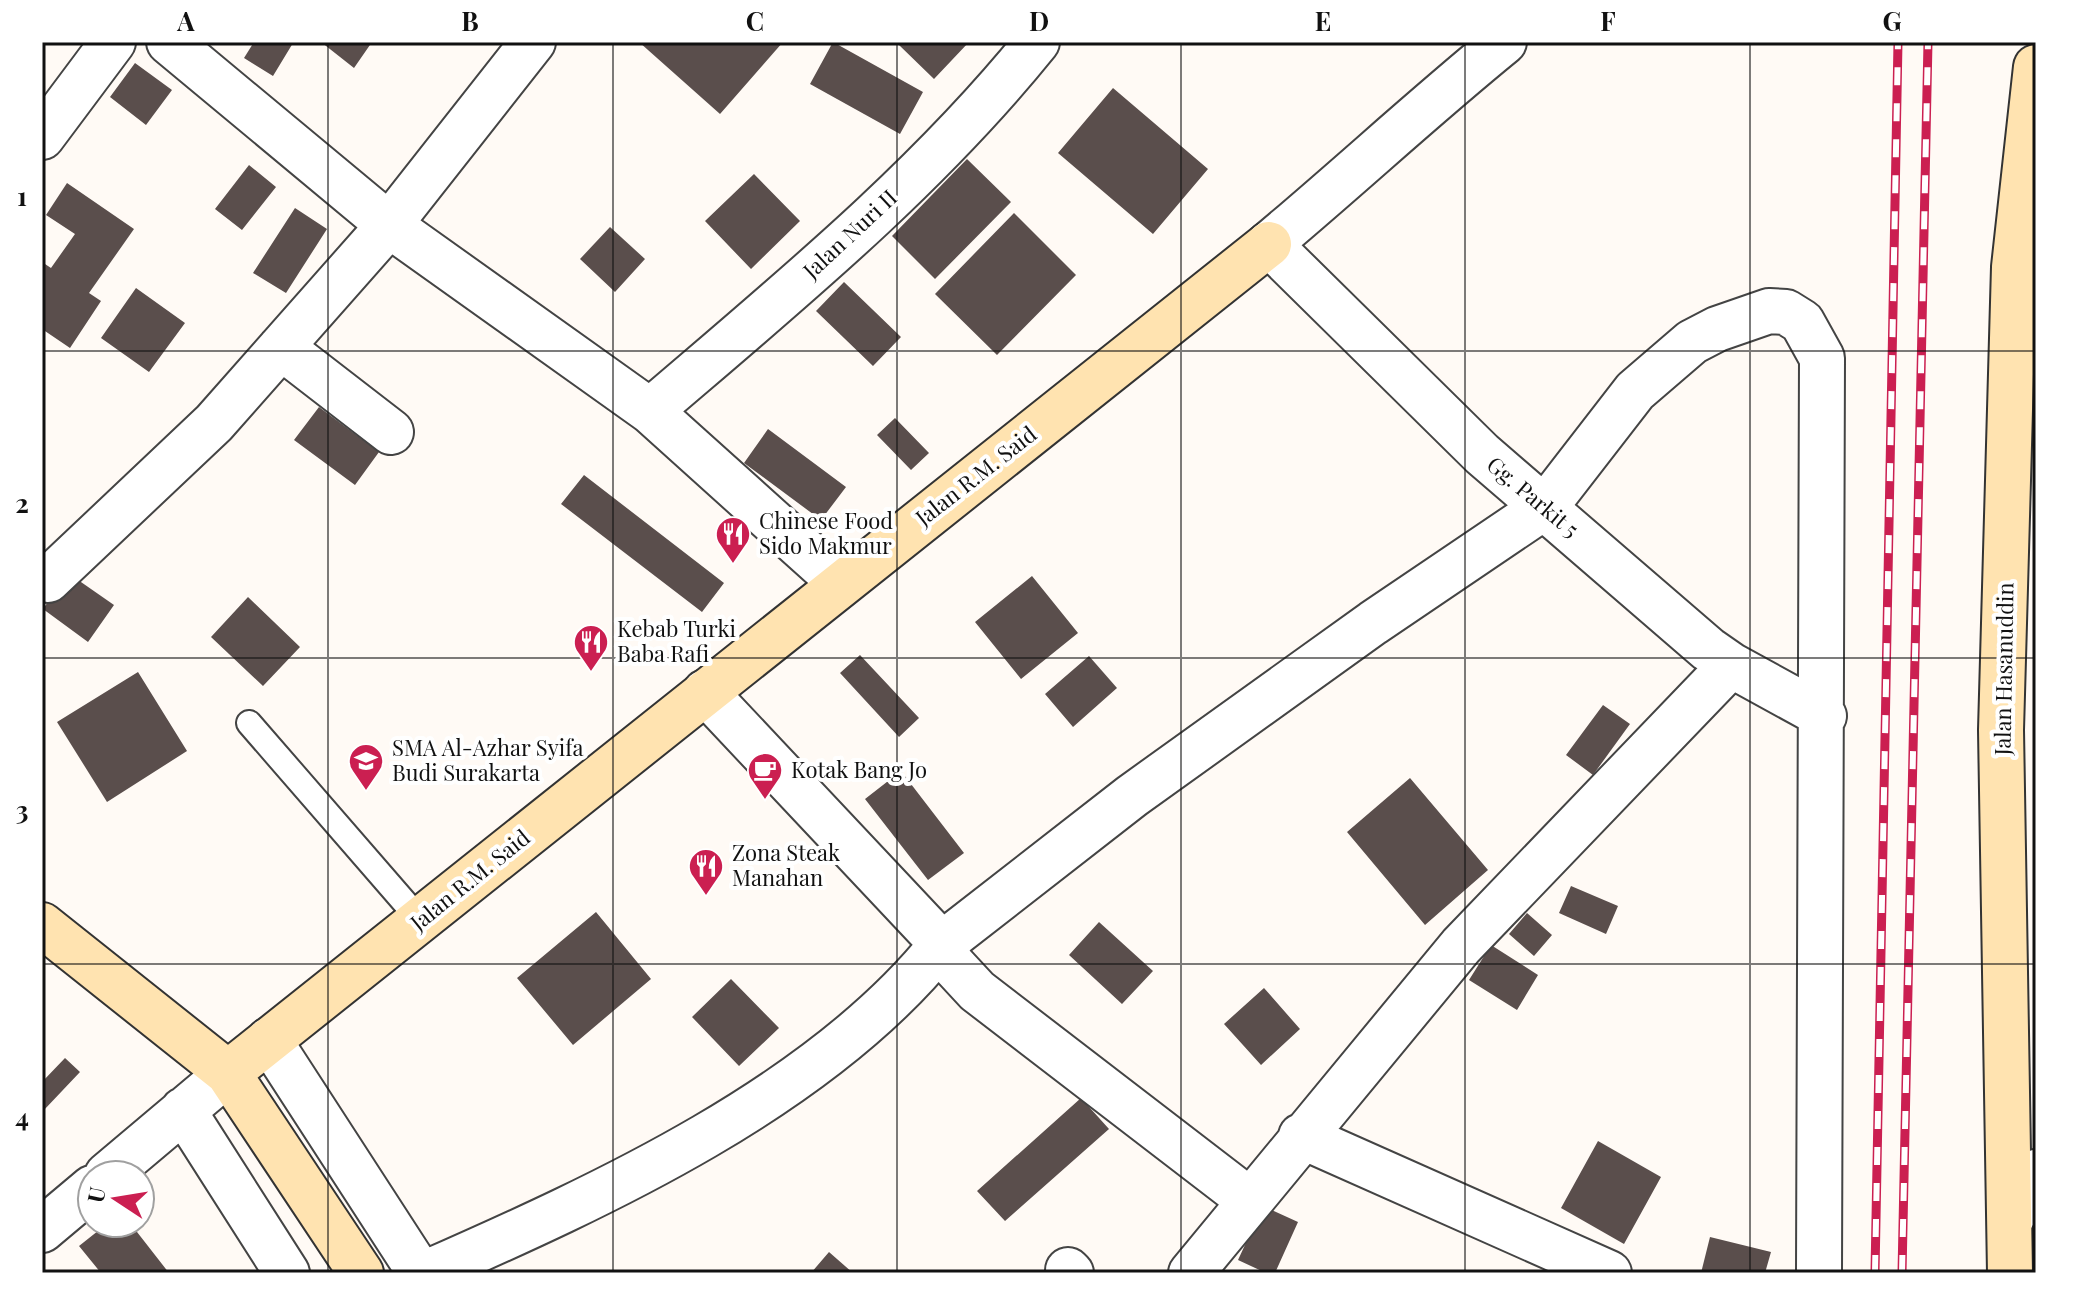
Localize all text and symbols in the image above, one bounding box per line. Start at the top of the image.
text: A [176,3,195,38]
text: B [461,3,479,38]
text: C [746,3,764,38]
text: D [1029,3,1049,38]
text: E [1315,3,1331,38]
text: F [1600,3,1616,38]
text: G [1882,3,1902,38]
text: 1 [17,178,27,213]
street label: Jalan Nuri II [795,182,903,285]
street label: Jalan R.M. Said [908,418,1042,532]
street label: Gg. Parkit 5 [1481,449,1586,544]
text: 2 [15,485,29,520]
place label: Chinese Food Sido Makmur [759,505,893,560]
restaurant icon: Chinese Food Sido Makmur [714,515,752,565]
street label: Jalan Hasanuddin [1986,582,2020,757]
place label: Kebab Turki Baba Rafi [617,613,736,668]
restaurant icon: Kebab Turki Baba Rafi [572,623,610,673]
place label: SMA Al-Azhar Syifa Budi Surakarta [392,732,584,787]
school or university icon: SMA Al-Azhar Syifa Budi Surakarta [347,742,385,792]
cafe icon: Kotak Bang Jo [746,751,784,801]
place label: Kotak Bang Jo [791,754,927,784]
text: 3 [16,792,28,827]
street label: Jalan R.M. Said [403,822,536,937]
place label: Zona Steak Manahan [732,837,840,892]
restaurant icon: Zona Steak Manahan [687,847,725,897]
text: 4 [15,1099,29,1134]
north arrow [76,1159,156,1239]
text: U [79,1184,112,1205]

